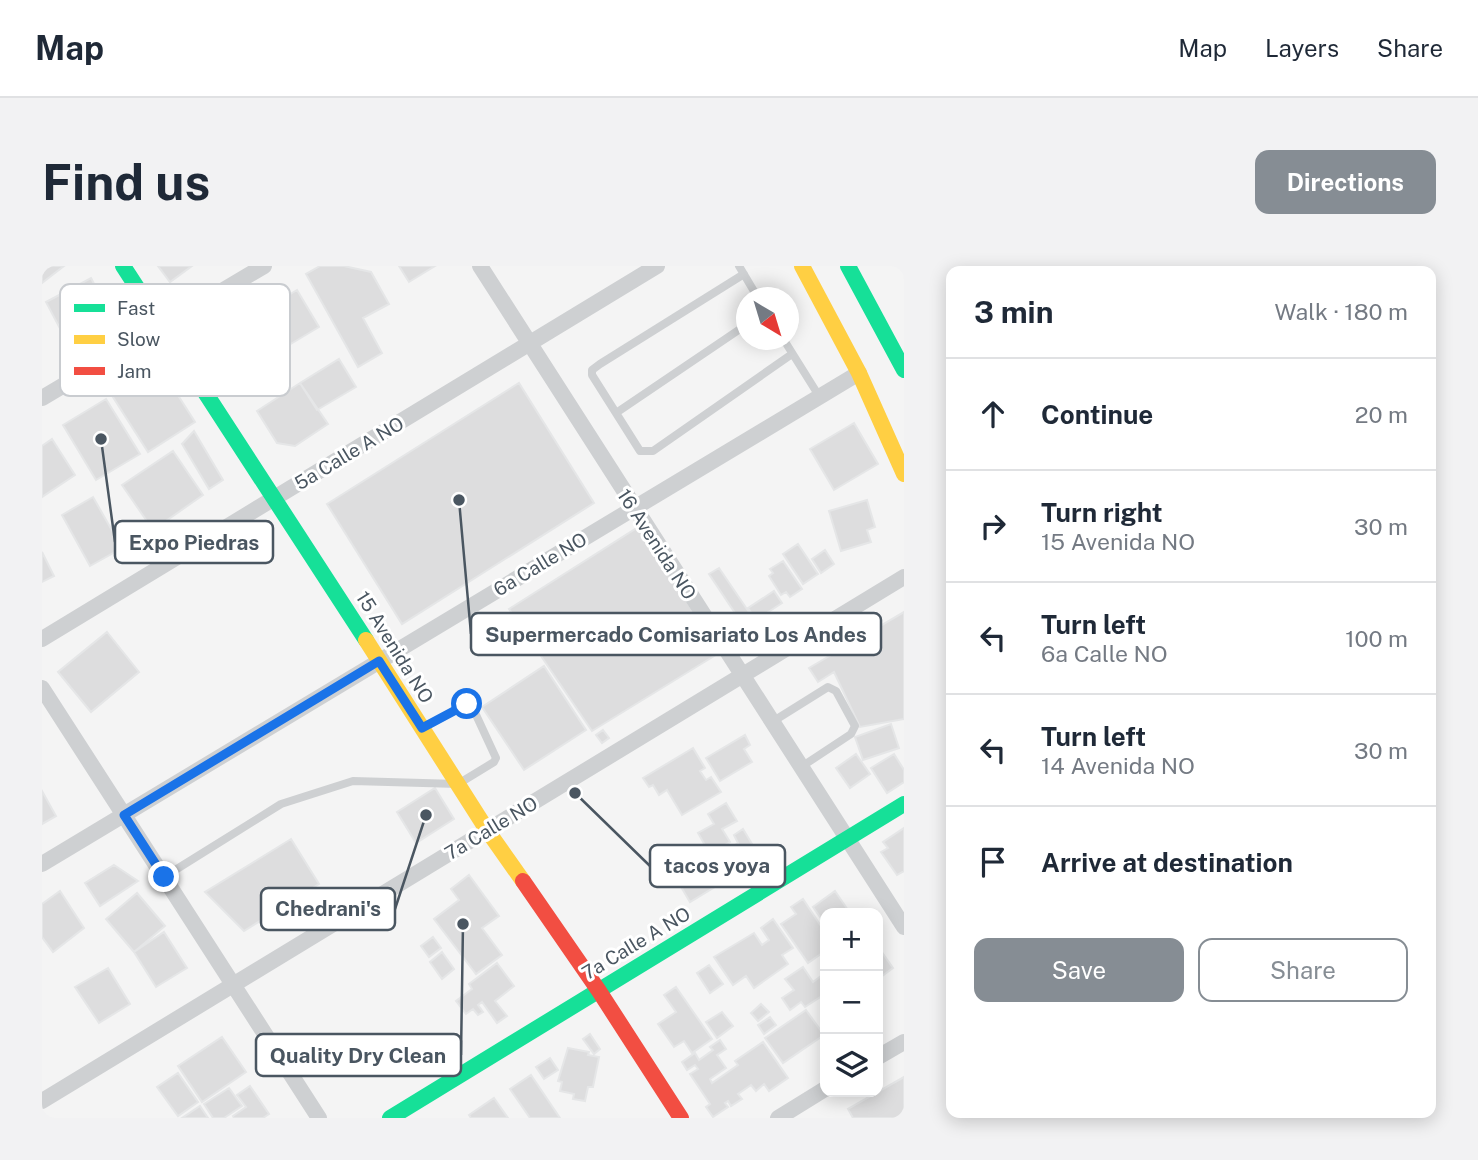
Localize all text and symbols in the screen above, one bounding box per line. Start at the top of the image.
text: Map [35,29,104,67]
text: Map [1178,34,1227,62]
text: Layers [1265,34,1339,62]
text: Share [1377,34,1443,62]
button: Directions [1255,150,1436,214]
text: Find us [42,153,210,211]
legend [60,284,290,396]
north arrow [736,287,799,350]
text: 3 min [974,294,1053,330]
text: Fast [117,297,155,319]
text: Walk · 180 m [1275,298,1408,325]
text: Slow [117,328,161,350]
text: Jam [117,360,151,382]
icon: ahead [974,395,1012,433]
text: Continue [1041,399,1153,430]
text: 20 m [1355,401,1408,428]
street label: 5a Calle A NO [291,412,407,494]
street label: 16 Avenida NO [613,485,701,603]
text: Turn right [1041,497,1163,528]
icon: right [974,507,1012,545]
text: 30 m [1354,513,1408,540]
callout: Expo Piedras [115,521,273,563]
street label: 6a Calle NO [489,528,591,600]
text: 15 Avenida NO [1041,528,1195,555]
text: Expo Piedras [129,530,259,555]
street label: 15 Avenida NO [352,587,438,707]
text: Turn left [1041,609,1146,640]
callout: Supermercado Comisariato Los Andes [471,613,881,655]
icon: left [974,619,1012,657]
text: Supermercado Comisariato Los Andes [485,622,867,647]
text: 100 m [1345,625,1408,652]
text: 6a Calle NO [1041,640,1168,667]
route start [451,688,482,719]
text: Turn left [1041,721,1146,752]
icon: left [974,731,1012,769]
text: 30 m [1354,737,1408,764]
text: 14 Avenida NO [1041,752,1195,779]
street label: 7a Calle NO [441,792,541,864]
icon: arrive [974,843,1012,881]
callout: tacos yoya [650,845,785,887]
text: Arrive at destination [1041,847,1293,878]
text: tacos yoya [664,853,770,878]
route end [148,861,179,892]
callout: Chedrani's [261,888,395,930]
text: Chedrani's [275,896,381,921]
street label: 7a Calle A NO [578,902,694,984]
map controls [820,908,883,1097]
button: + [820,908,883,971]
button: Save [974,938,1184,1002]
button: Share [1198,938,1408,1002]
button: − [820,971,883,1034]
callout: Quality Dry Clean [256,1034,461,1076]
button: layers [820,1034,883,1097]
text: Quality Dry Clean [270,1043,446,1068]

